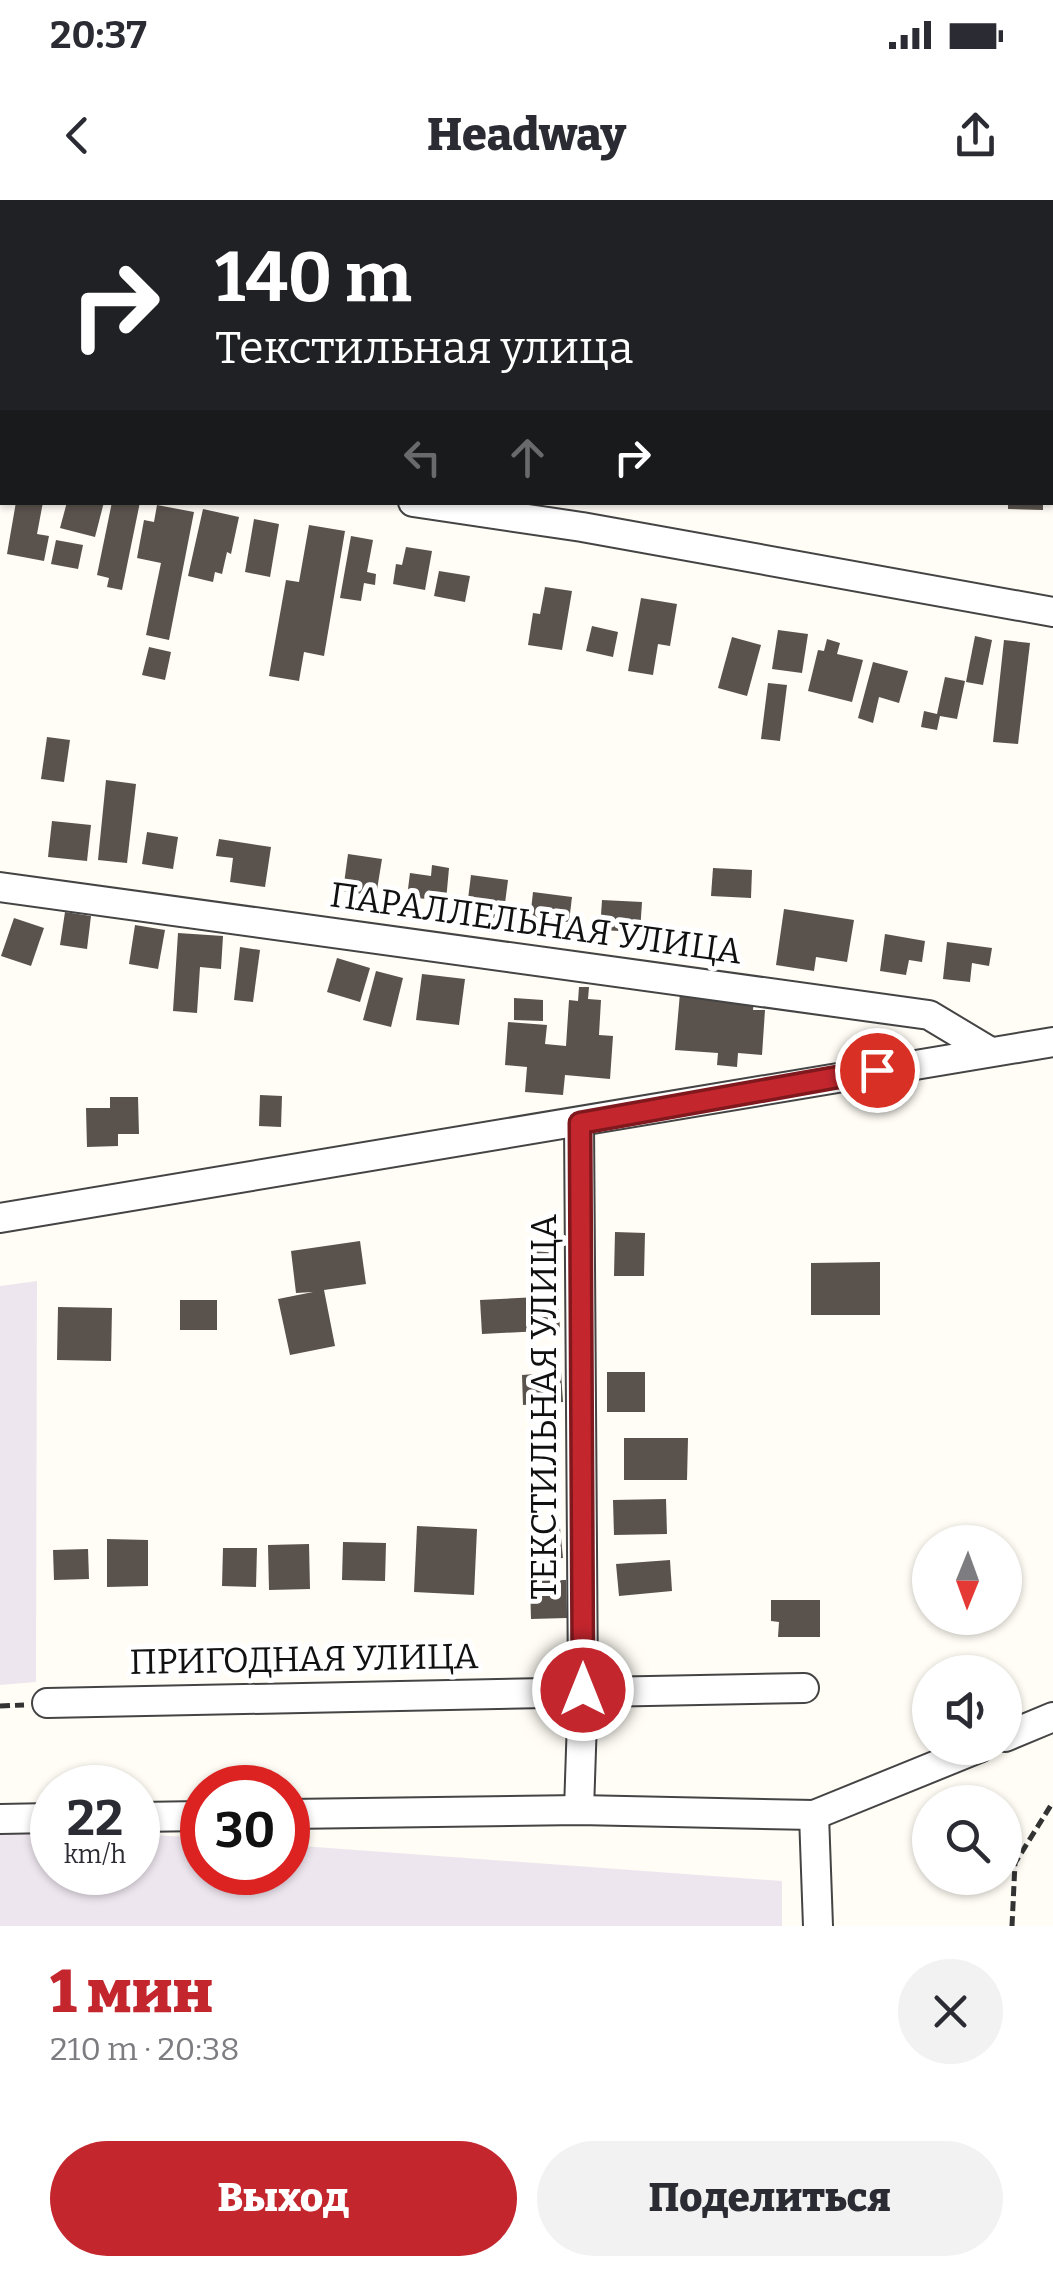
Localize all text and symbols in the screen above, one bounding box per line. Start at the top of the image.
text: 20:37 [50,12,147,58]
icon: back [50,108,105,163]
text: Headway [427,108,626,162]
icon: share [948,108,1003,163]
text: 140 m [215,236,412,320]
icon: right [50,240,180,370]
text: Текстильная улица [215,321,633,375]
icon: left [395,430,450,485]
icon: ahead [500,430,555,485]
icon: right [605,430,660,485]
street label: ПАРАЛЛЕЛЬНАЯ УЛИЦА [328,873,745,973]
pin [835,1028,920,1113]
icon: arrive [850,1043,905,1098]
street label: ТЕКСТИЛЬНАЯ УЛИЦА [523,1214,565,1600]
north arrow [912,1525,1022,1635]
map controls [912,1525,1022,1895]
street label: ПРИГОДНАЯ УЛИЦА [129,1635,479,1683]
position arrow [531,1638,635,1742]
button: sound [912,1655,1022,1765]
speed limit sign: 30 [180,1765,310,1895]
button: search [912,1785,1022,1895]
text: 22 [67,1788,123,1848]
text: km/h [64,1840,126,1870]
text: 1 мин [50,1956,213,2028]
button: close [898,1959,1003,2064]
text: 210 m · 20:38 [50,2030,240,2068]
button: Выход [50,2141,517,2256]
button: Поделиться [537,2141,1003,2256]

